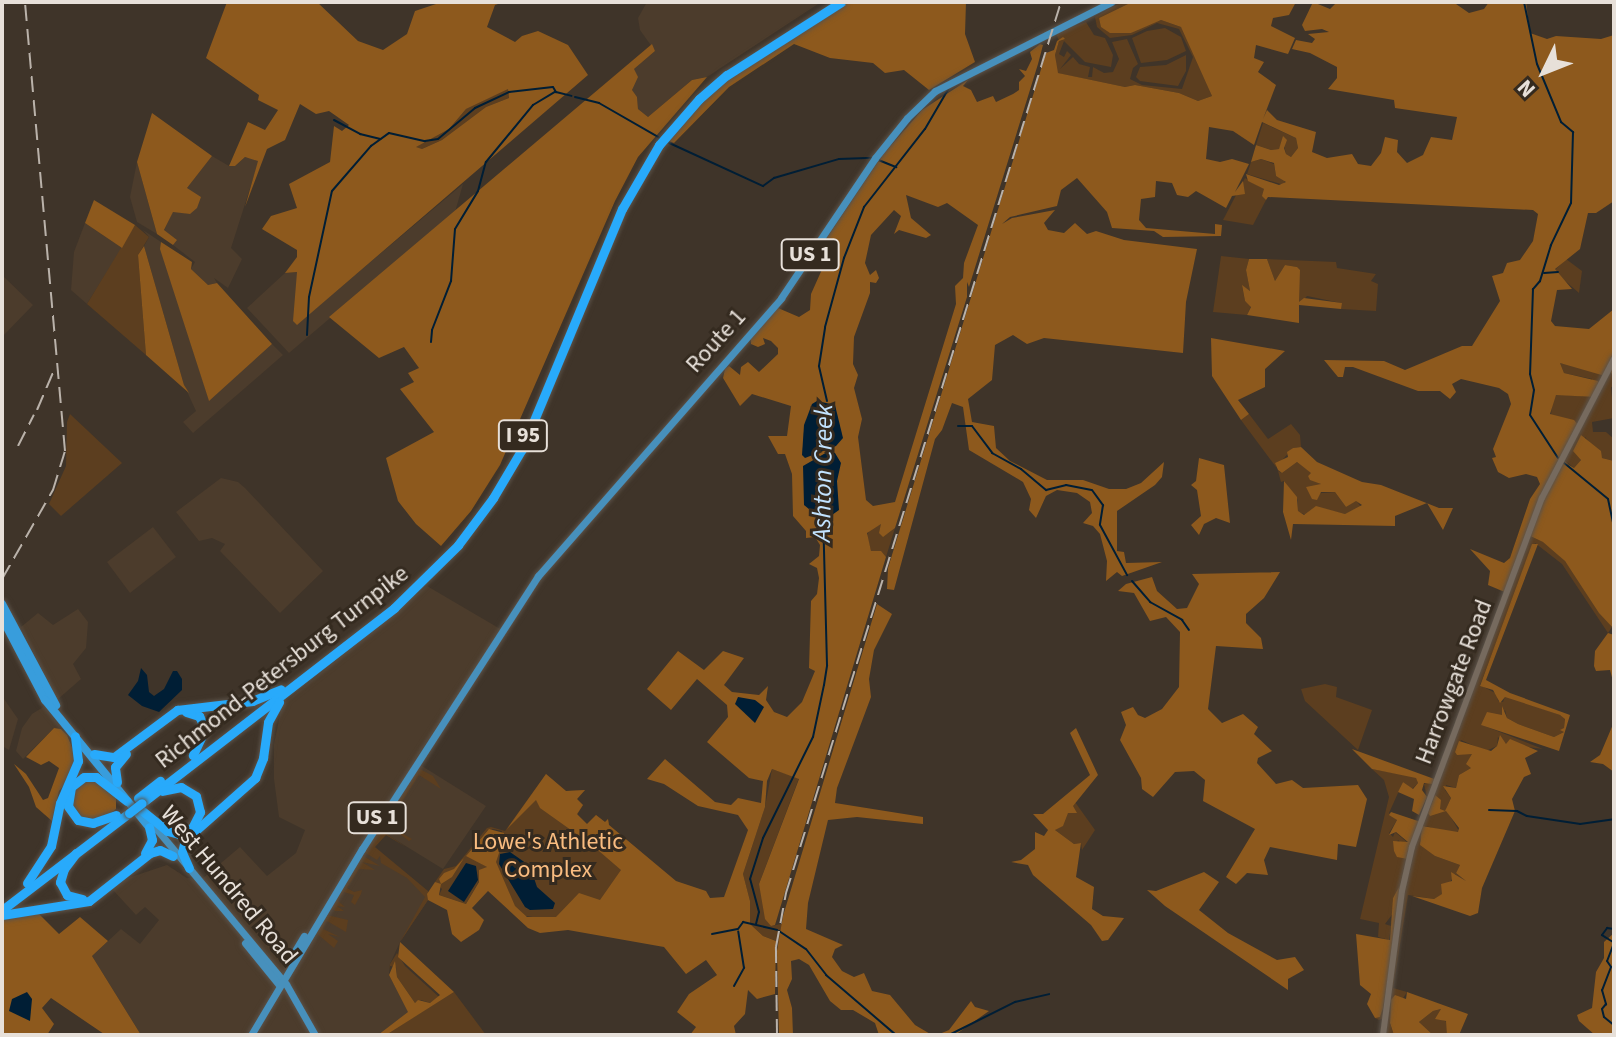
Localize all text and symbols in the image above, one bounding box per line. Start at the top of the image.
north arrow [1504,32,1584,112]
text: N [1510,72,1543,105]
road number: US 1 [780,237,840,273]
street label: Route 1 [680,303,752,379]
water label: Ashton Creek [806,404,840,542]
road number: I 95 [497,418,549,454]
street label: Richmond-Petersburg Turnpike [150,559,414,775]
street label: Harrowgate Road [1409,596,1499,768]
street label: West Hundred Road [154,800,304,970]
road number: US 1 [347,800,407,836]
park label: Lowe's Athletic Complex [473,828,623,884]

